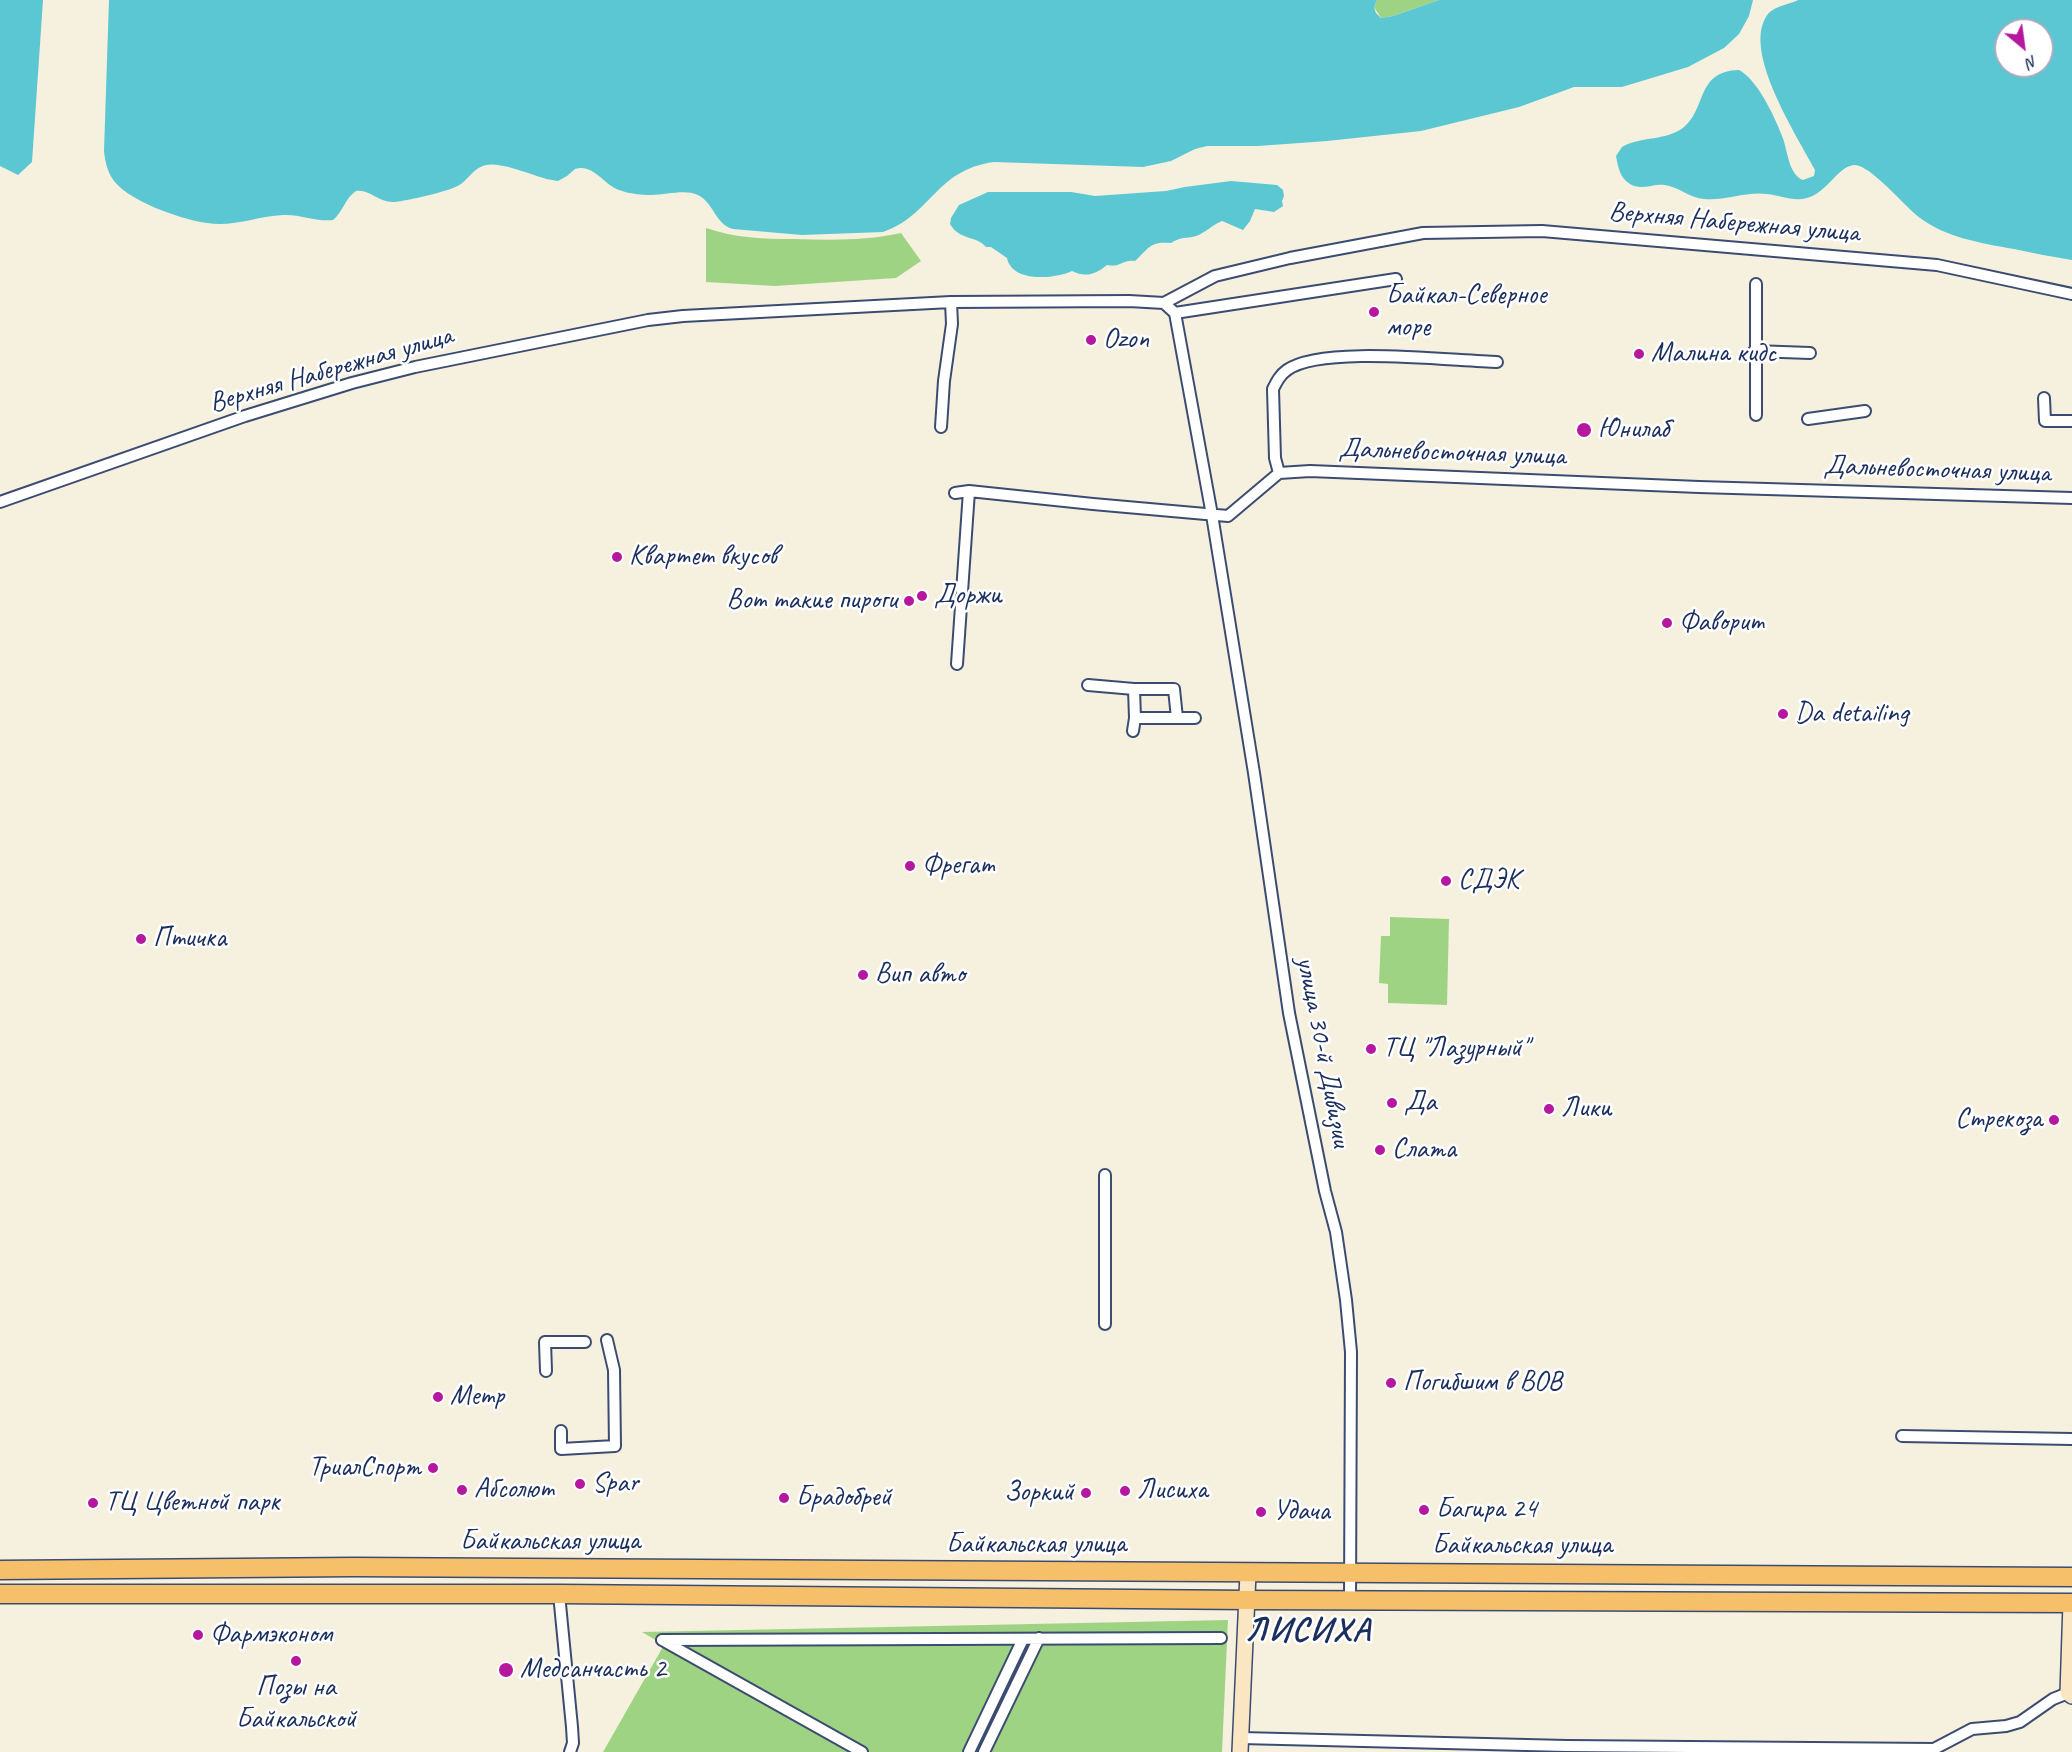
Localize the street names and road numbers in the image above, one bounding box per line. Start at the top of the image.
street label: Верхняя Набережная улица [1607,195,1861,251]
street label: Верхняя Набережная улица [206,319,456,421]
street label: Дальневосточная улица [1338,432,1566,474]
street label: Дальневосточная улица [1823,449,2051,491]
street label: улица 30-й Дивизии [1288,954,1358,1150]
street label: Байкальская улица [460,1525,640,1559]
street label: Байкальская улица [946,1528,1126,1562]
street label: Байкальская улица [1432,1529,1612,1563]

